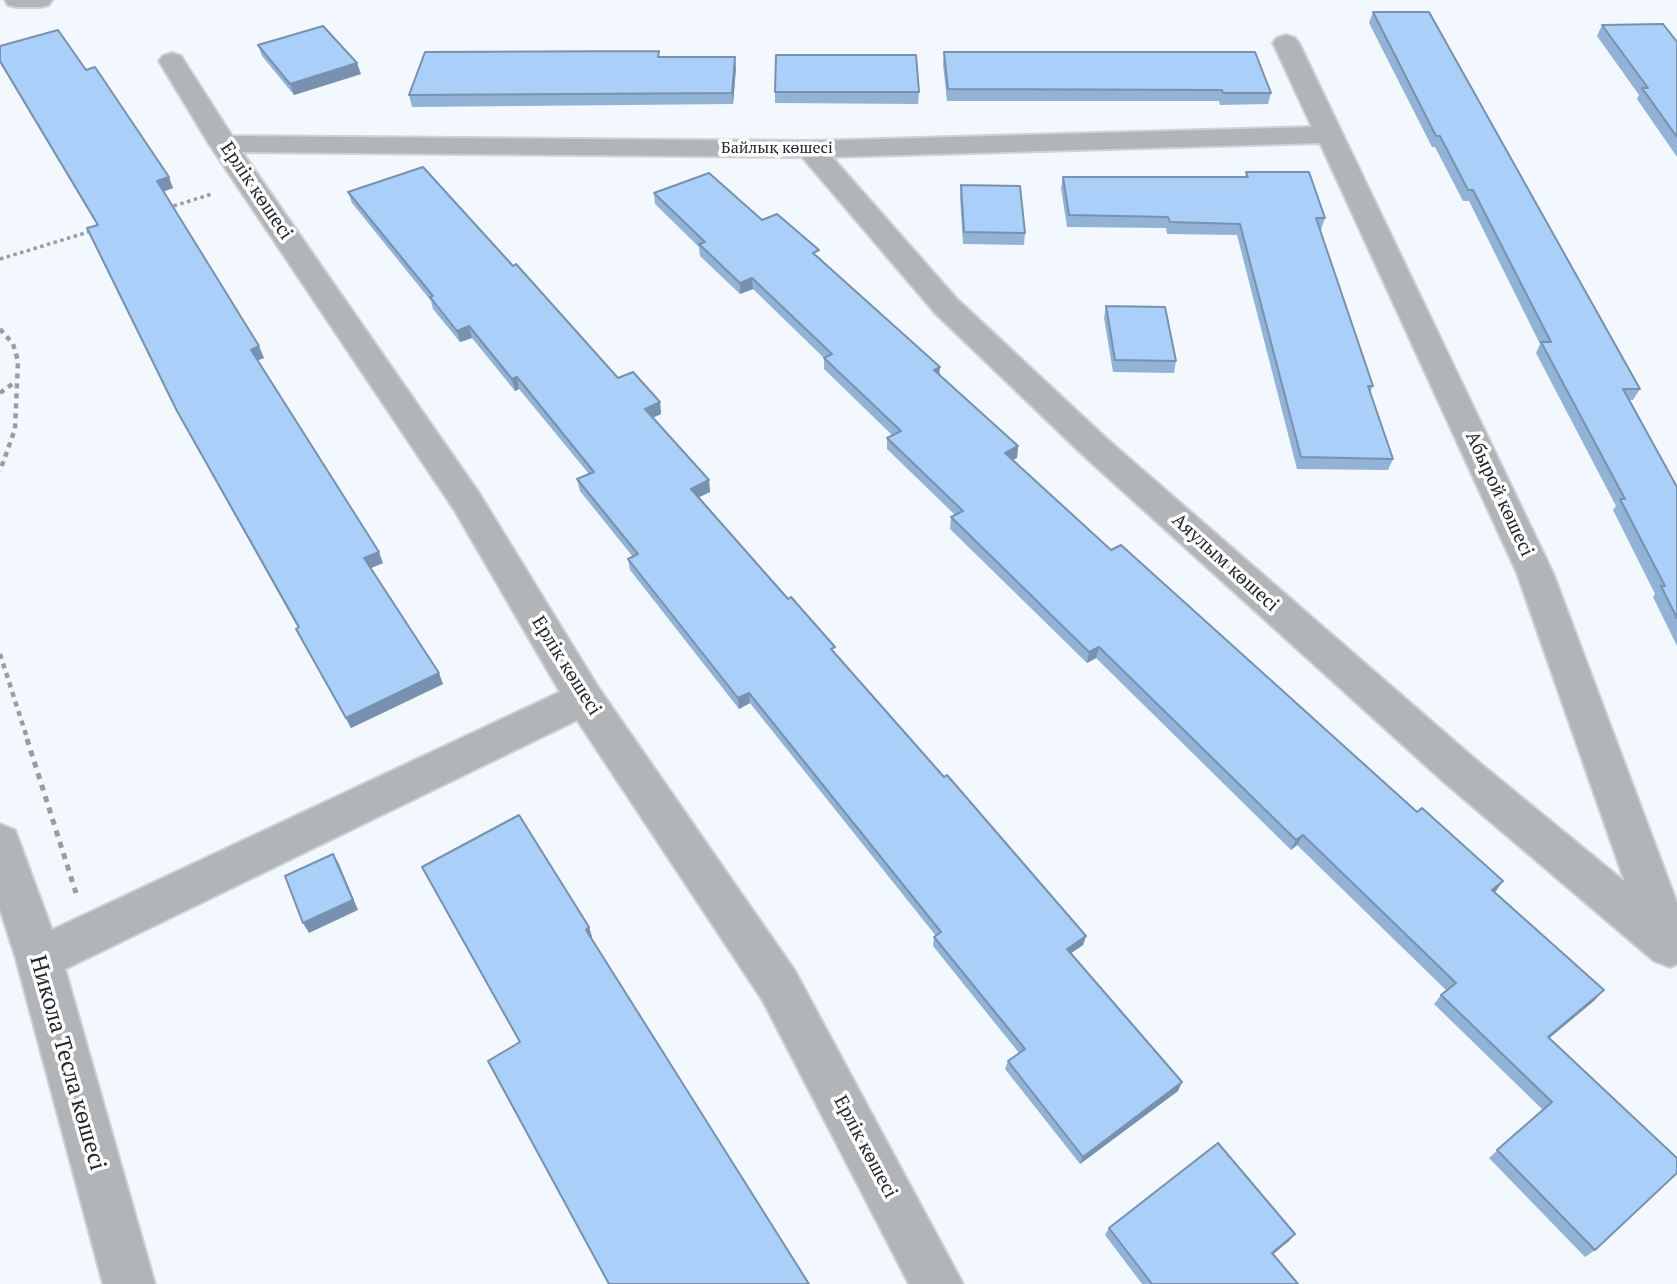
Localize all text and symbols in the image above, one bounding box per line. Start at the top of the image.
street label: Ерлік көшесі [215,138,297,244]
street label: Байлық көшесі [721,138,833,158]
street label: Абырой көшесі [1460,428,1538,560]
street label: Аяулым көшесі [1167,509,1283,617]
street label: Ерлік көшесі [526,612,606,720]
street label: Никола Тесла көшесі [23,952,111,1174]
street label: Ерлік көшесі [828,1092,902,1202]

